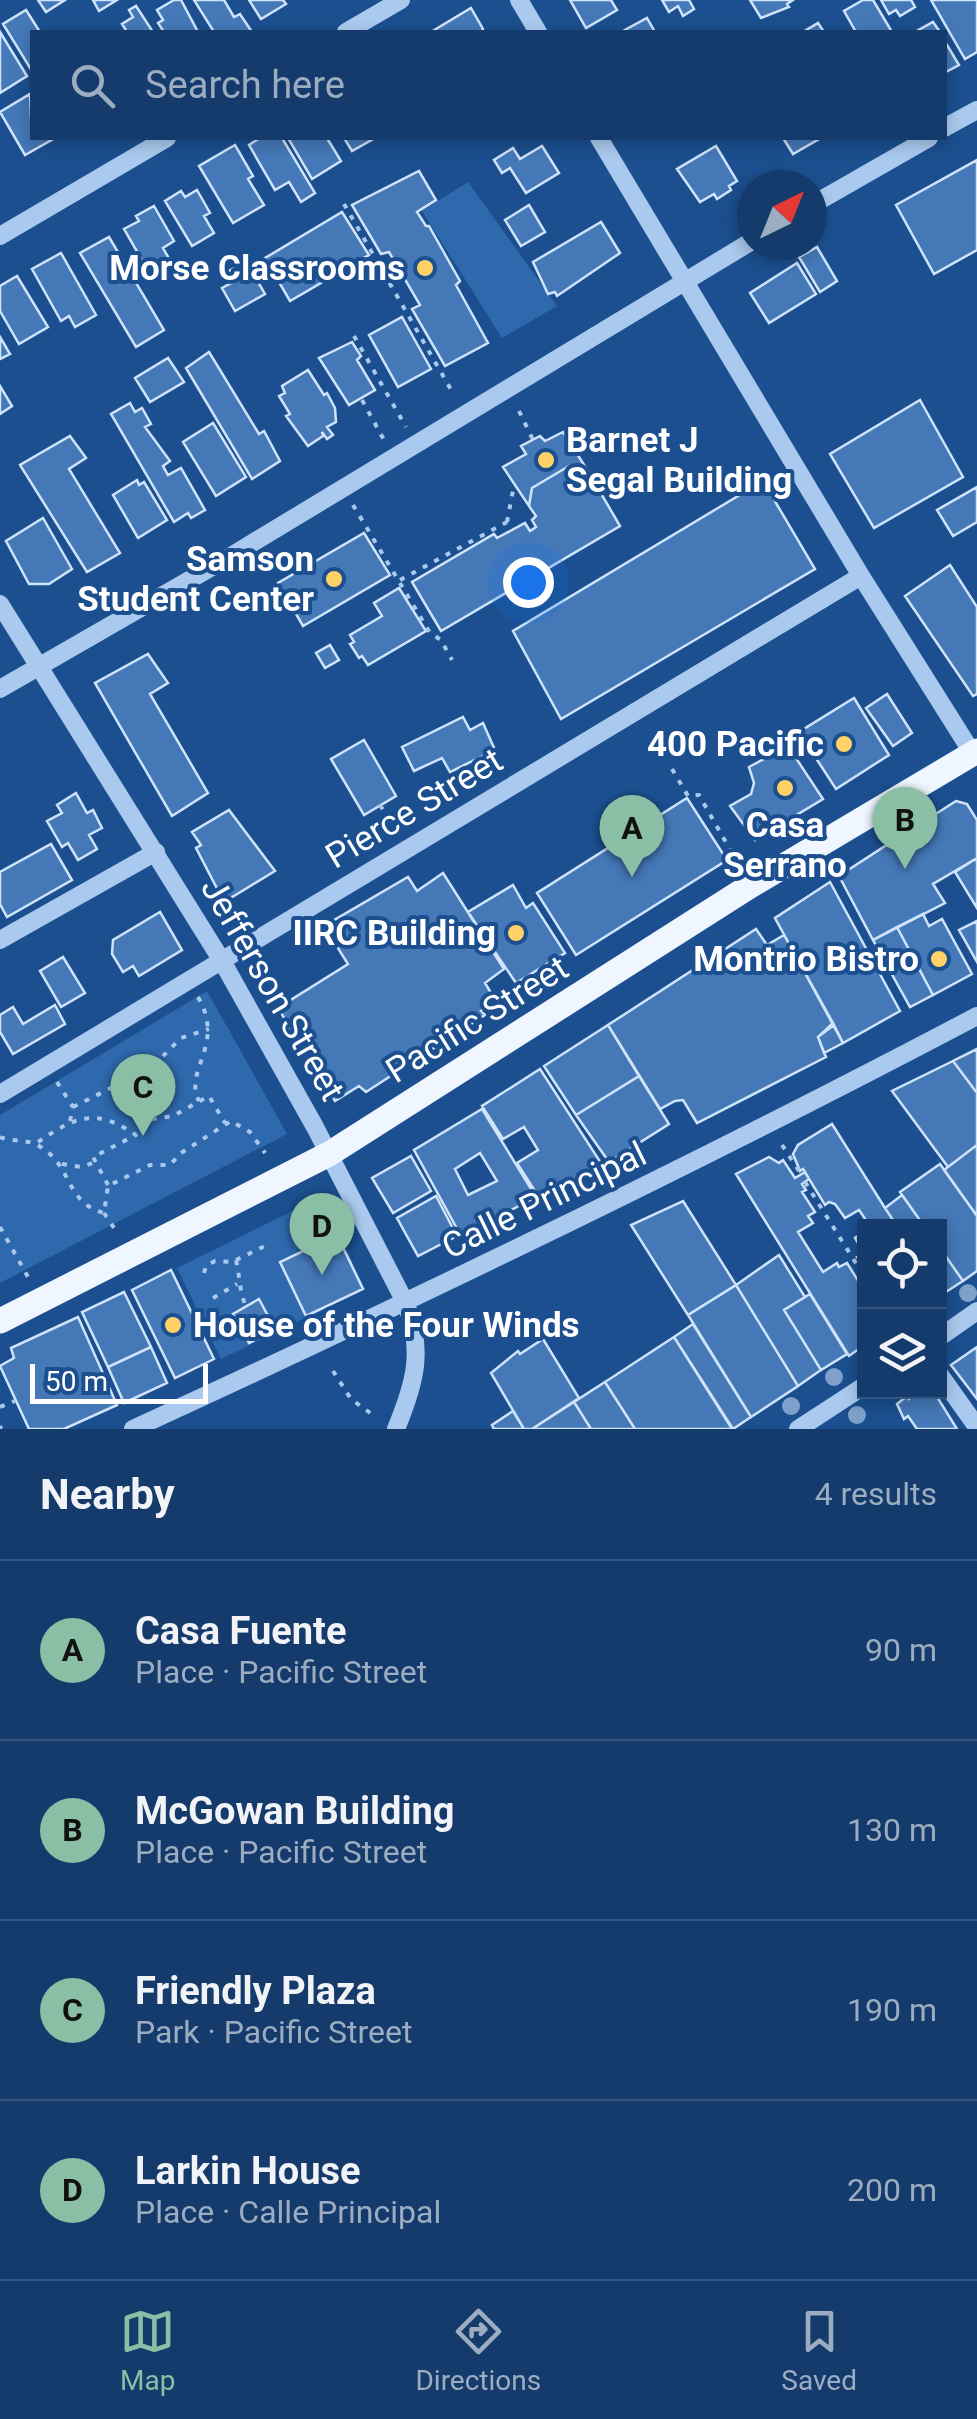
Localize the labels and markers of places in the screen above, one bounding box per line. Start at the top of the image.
place label: Morse Classrooms [109,248,405,289]
marker: Morse Classrooms [414,257,436,279]
place label: Barnet J Segal Building [566,420,792,501]
marker: Barnet J Segal Building [535,449,557,471]
place label: Samson Student Center [77,539,314,620]
marker: Samson Student Center [323,568,345,590]
place label: 400 Pacific [647,724,824,765]
marker: 400 Pacific [833,733,855,755]
marker: Casa Serrano [774,777,796,799]
pin: B [872,786,938,869]
pin: A [600,794,664,877]
place label: Casa Serrano [723,805,847,886]
place label: IIRC Building [292,913,496,954]
marker: IIRC Building [505,922,527,944]
place label: Montrio Bistro [693,939,919,980]
marker: Montrio Bistro [928,948,950,970]
pin: C [110,1054,176,1136]
pin: D [290,1192,354,1275]
place label: House of the Four Winds [193,1305,580,1346]
marker: House of the Four Winds [162,1314,184,1336]

